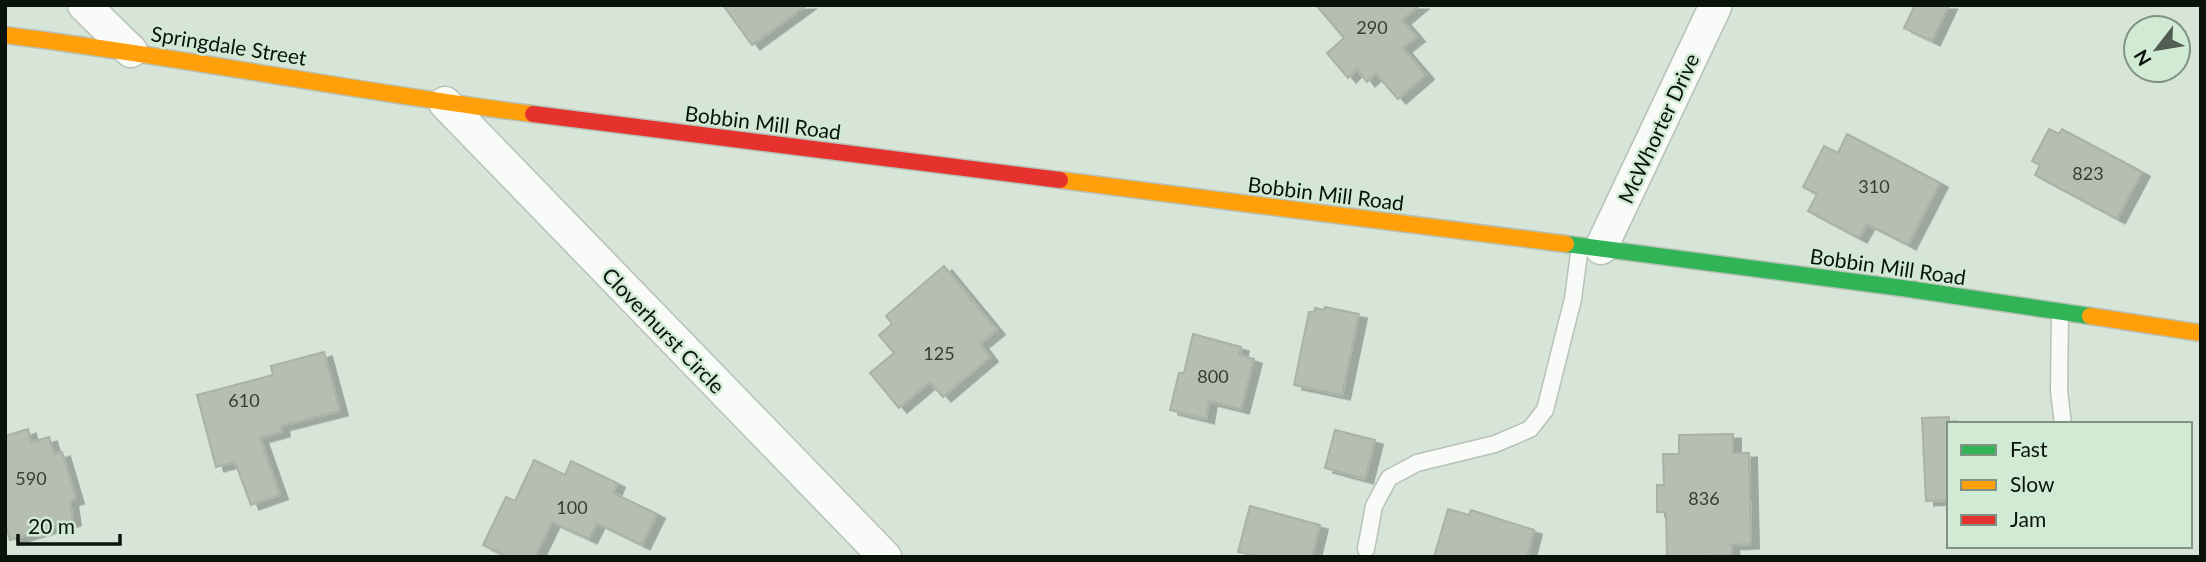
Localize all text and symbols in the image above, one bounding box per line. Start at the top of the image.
north arrow [2122,14,2192,84]
house number: 290 [1356,16,1388,38]
street label: Springdale Street [149,20,309,70]
text: N [2128,46,2156,70]
street label: McWhorter Drive [1612,49,1704,207]
street label: Bobbin Mill Road [683,100,843,144]
house number: 823 [2072,162,2104,184]
street label: Bobbin Mill Road [1246,171,1406,215]
house number: 310 [1858,175,1890,197]
street label: Bobbin Mill Road [1808,243,1968,289]
street label: Cloverhurst Circle [598,262,730,398]
house number: 125 [923,342,955,364]
house number: 800 [1197,365,1229,387]
house number: 610 [228,389,260,411]
legend [1947,422,2192,548]
text: Fast [2010,436,2048,461]
house number: 590 [15,467,47,489]
text: Slow [2010,471,2055,496]
house number: 836 [1688,487,1720,509]
house number: 100 [556,496,588,518]
scale bar [18,503,119,546]
text: Jam [2010,506,2046,531]
text: 20 m [28,513,75,538]

